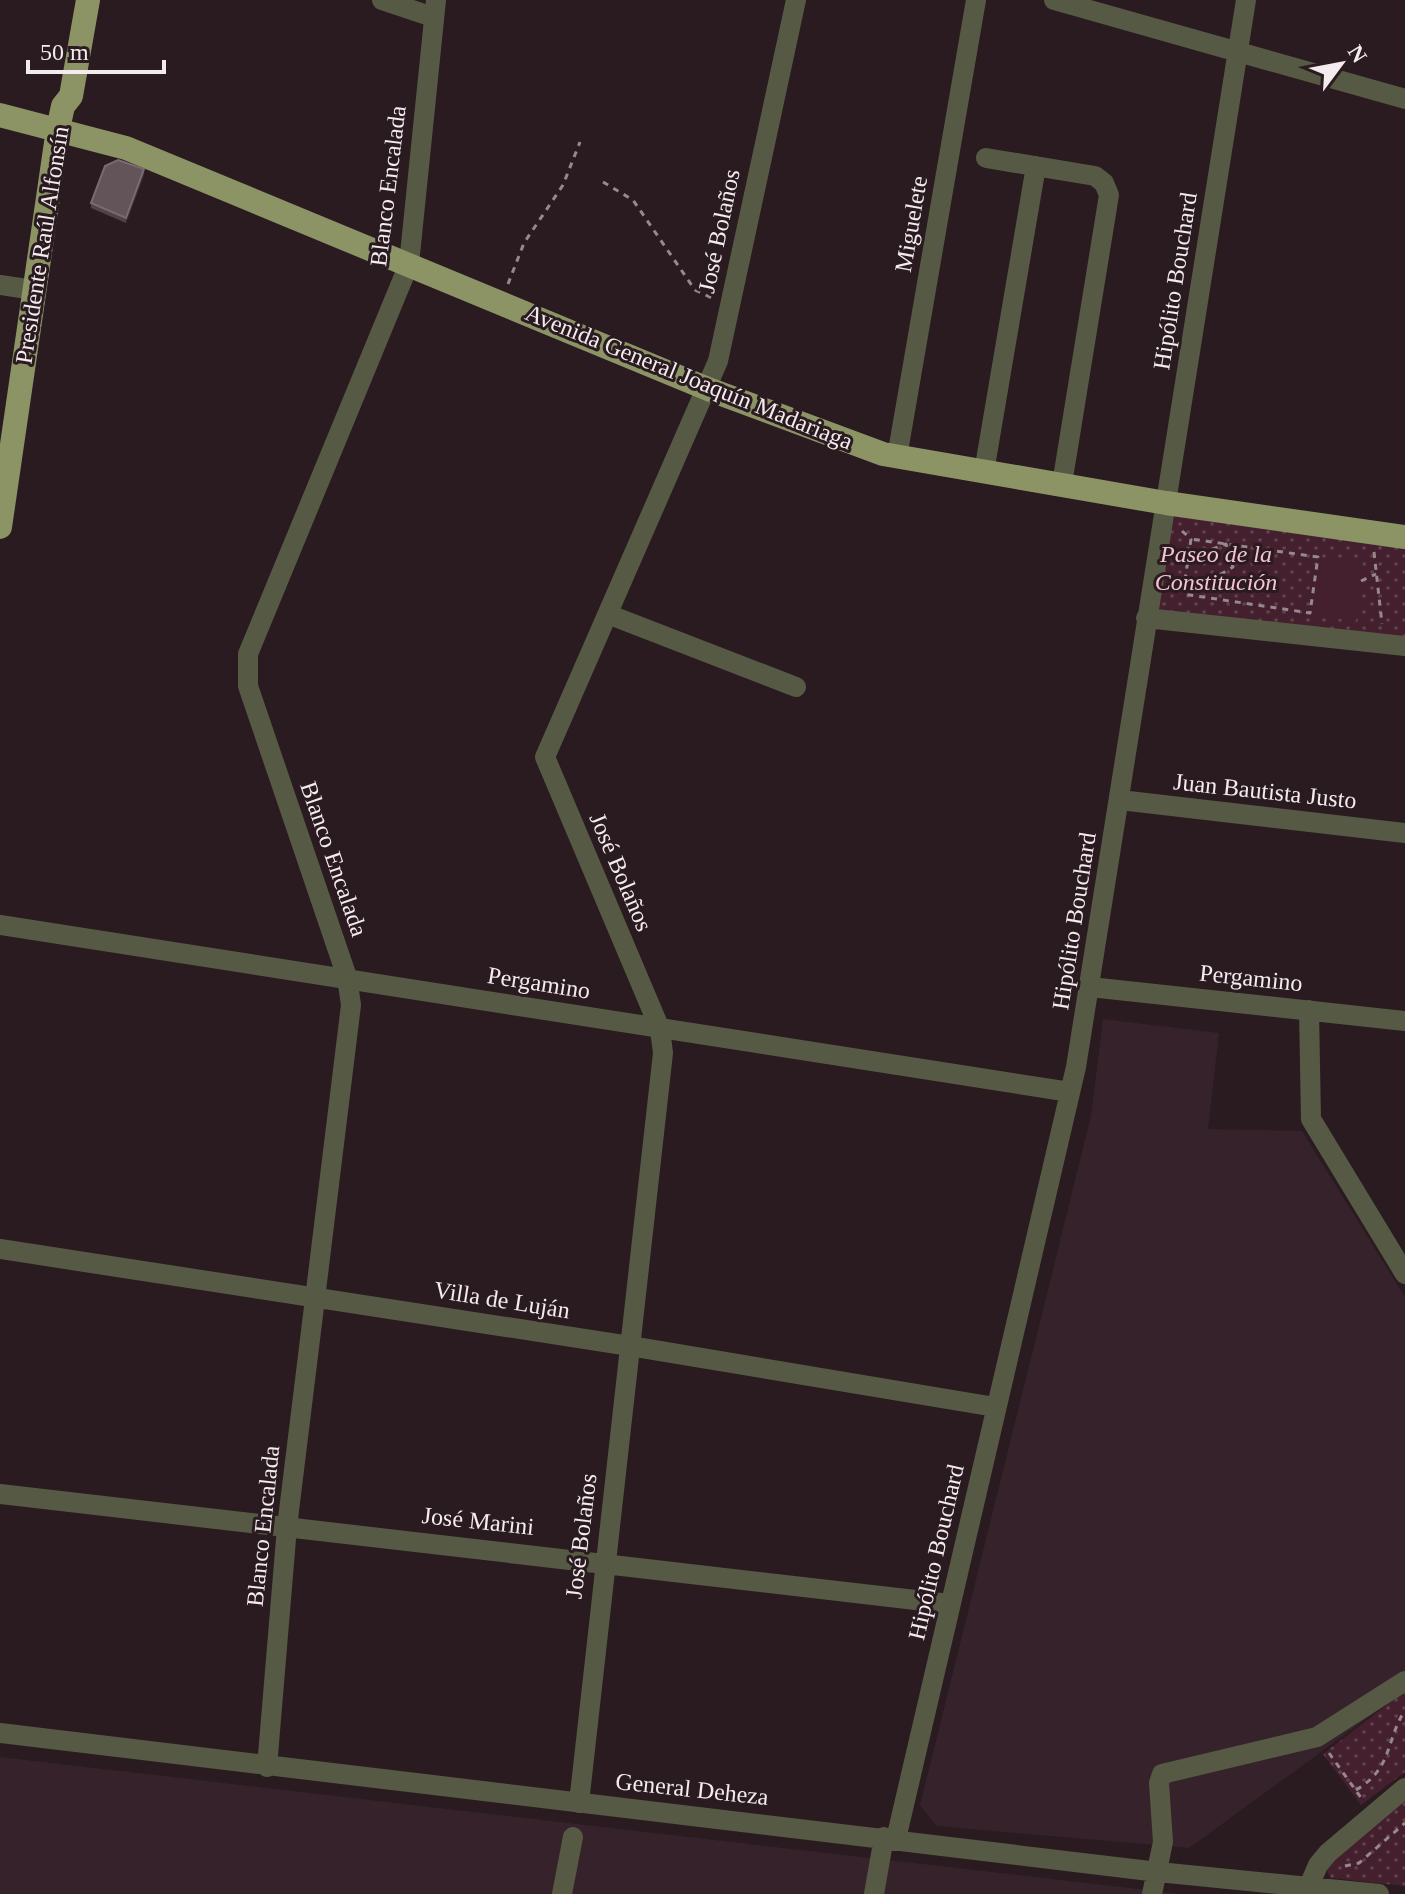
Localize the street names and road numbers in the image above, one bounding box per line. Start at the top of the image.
street label: Blanco Encalada [365,104,411,268]
street label: Presidente Raúl Alfonsín [10,124,74,366]
street label: José Bolaños [693,167,745,295]
street label: Miguelete [890,174,932,274]
street label: Hipólito Bouchard [1148,190,1202,372]
street label: Avenida General Joaquín Madariaga [522,299,857,455]
street label: Juan Bautista Justo [1172,768,1358,814]
street label: Blanco Encalada [295,778,373,940]
street label: José Bolaños [584,809,658,935]
street label: Hipólito Bouchard [1047,830,1101,1012]
street label: Pergamino [1198,960,1304,996]
street label: Pergamino [486,962,592,1004]
street label: Villa de Luján [432,1276,572,1324]
street label: Blanco Encalada [242,1444,284,1608]
street label: Hipólito Bouchard [903,1462,969,1642]
street label: José Bolaños [560,1472,602,1600]
street label: José Marini [421,1502,536,1540]
street label: General Deheza [614,1768,770,1810]

